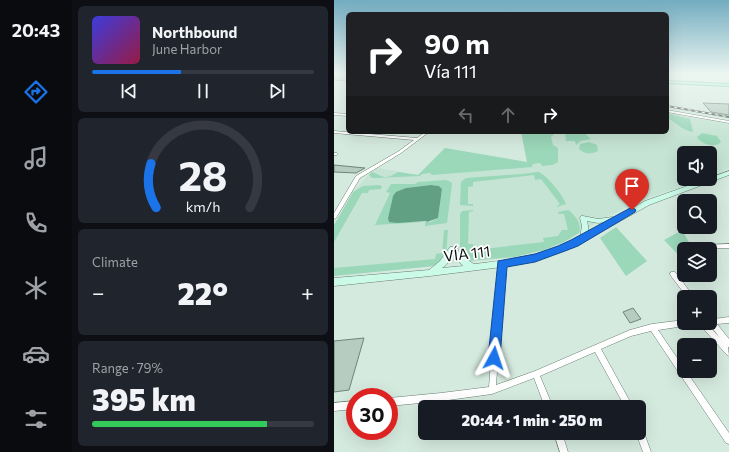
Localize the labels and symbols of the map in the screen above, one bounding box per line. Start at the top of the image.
pin [615,169,649,210]
street label: VÍA 111 [442,240,491,265]
position arrow [473,337,515,379]
speed limit sign: 30 [346,388,398,440]

